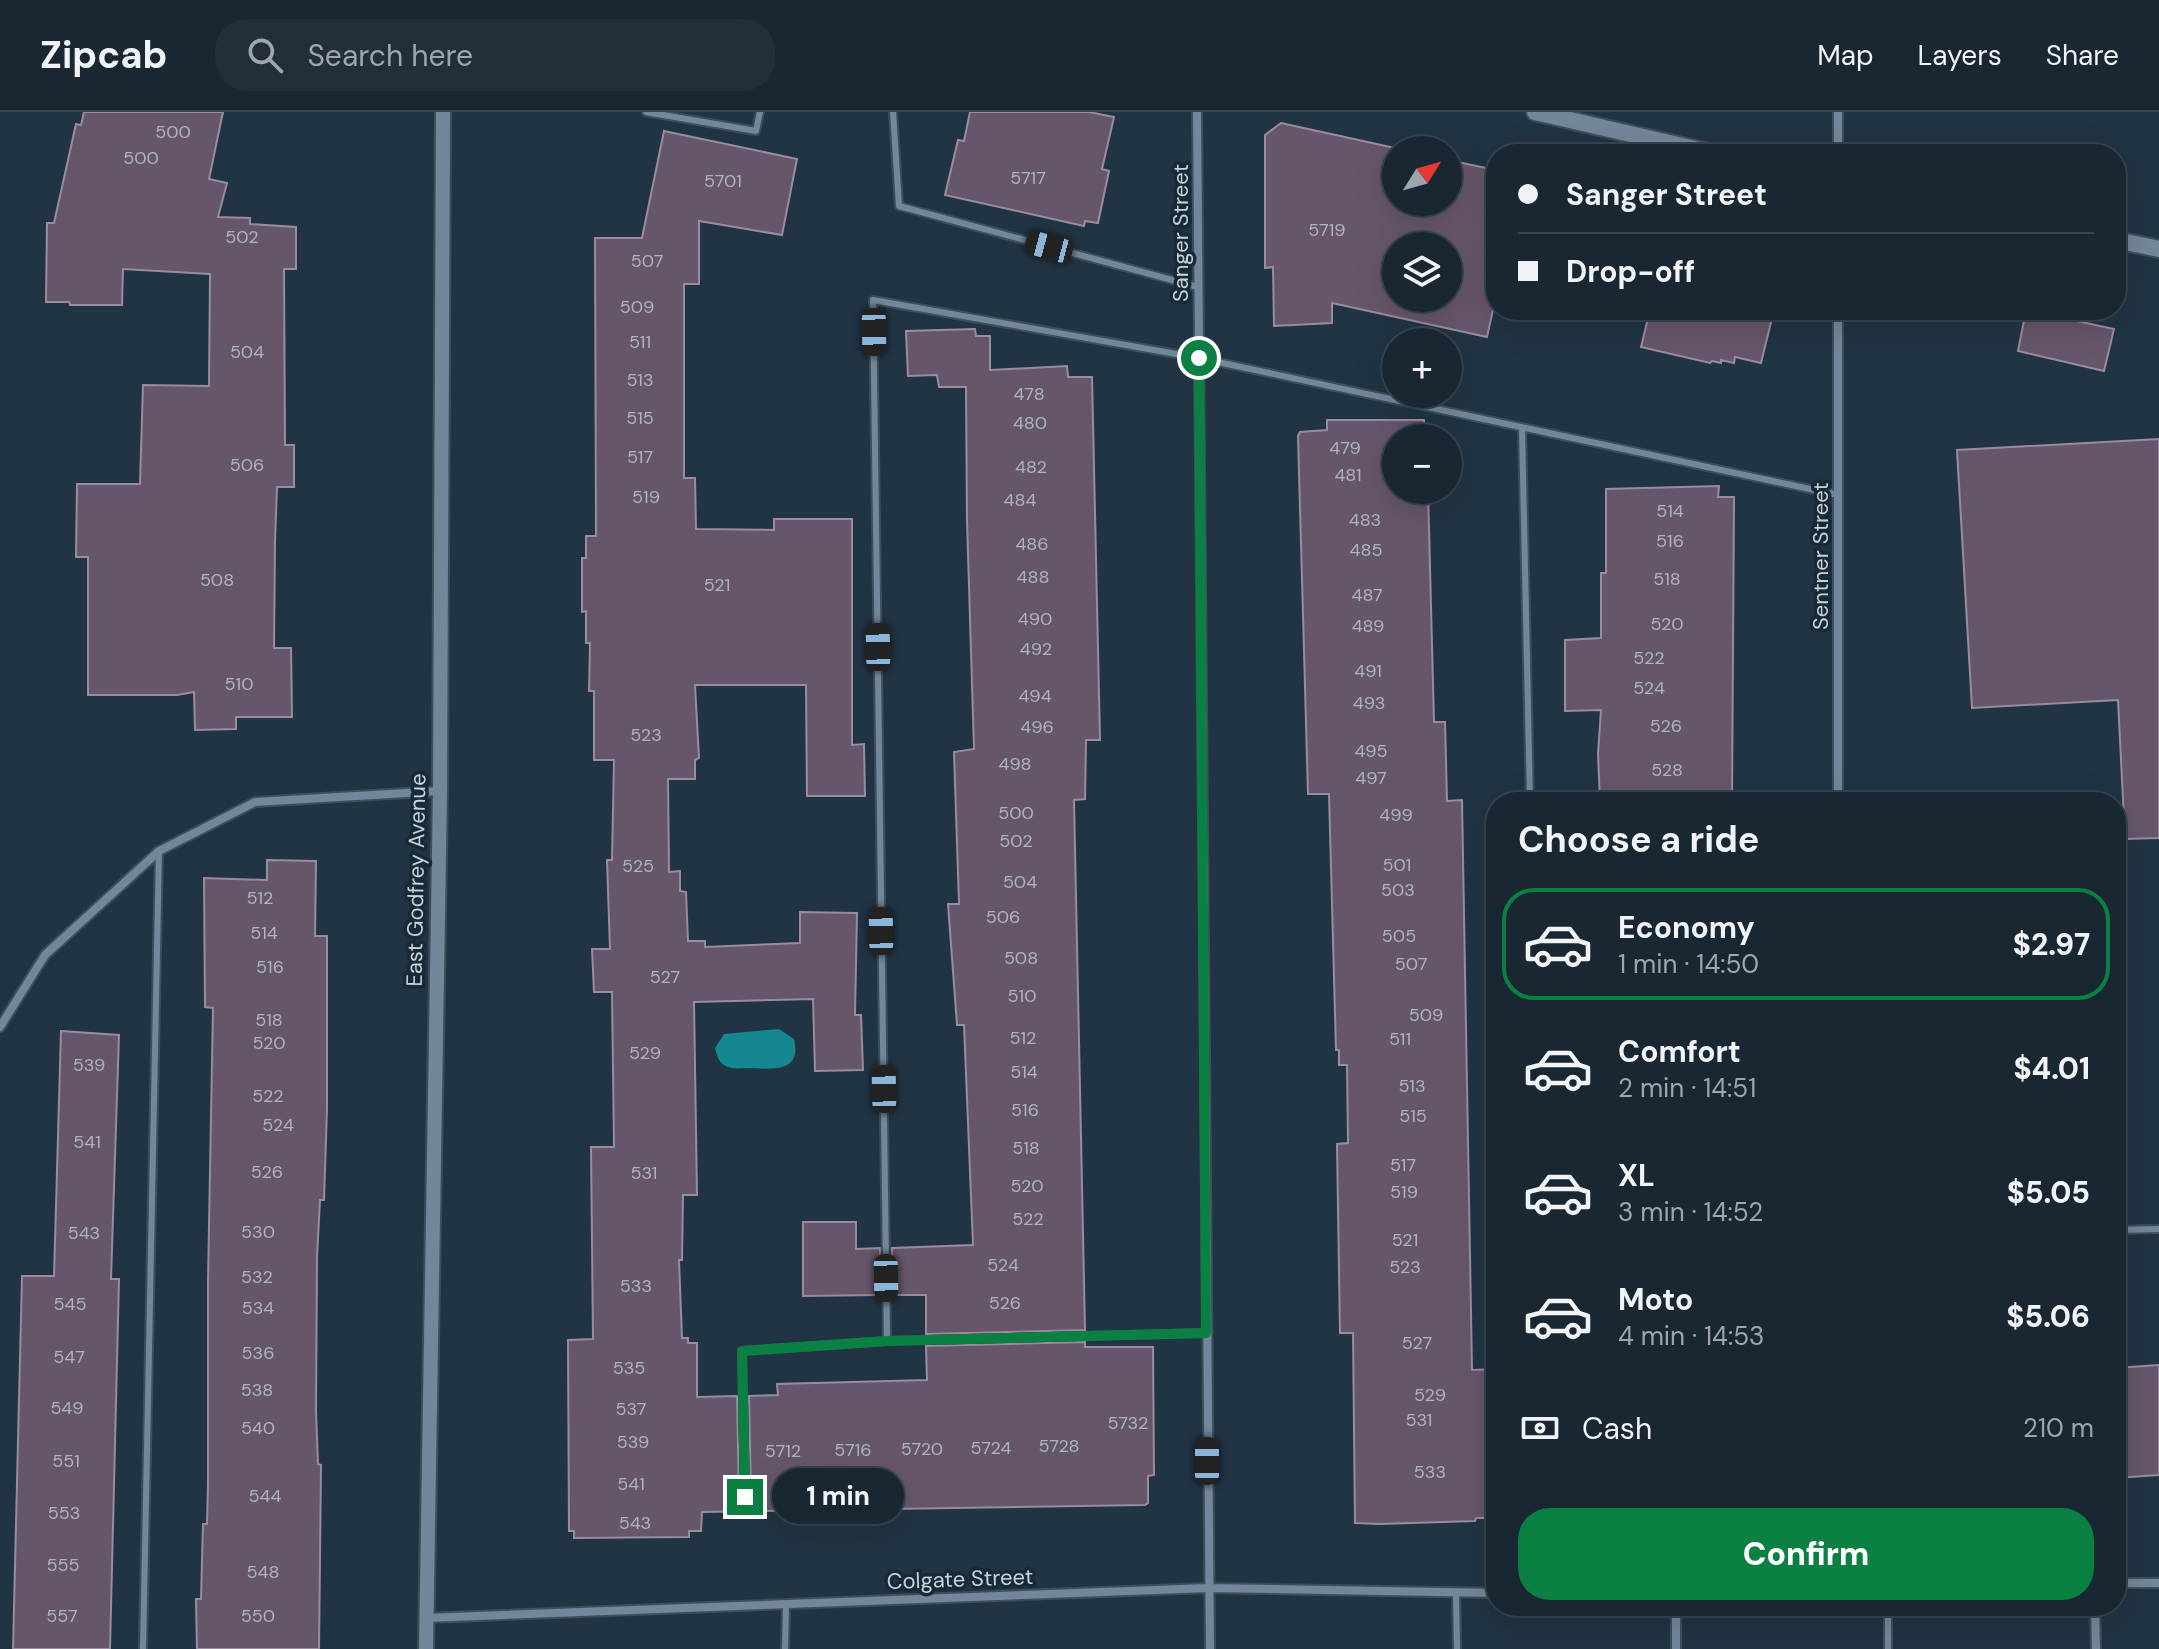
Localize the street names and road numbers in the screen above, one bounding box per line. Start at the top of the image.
street label: Sanger Street [1166,164,1195,302]
street label: Sentner Street [1806,482,1835,630]
street label: East Godfrey Avenue [400,773,432,987]
street label: Colgate Street [886,1562,1034,1596]

